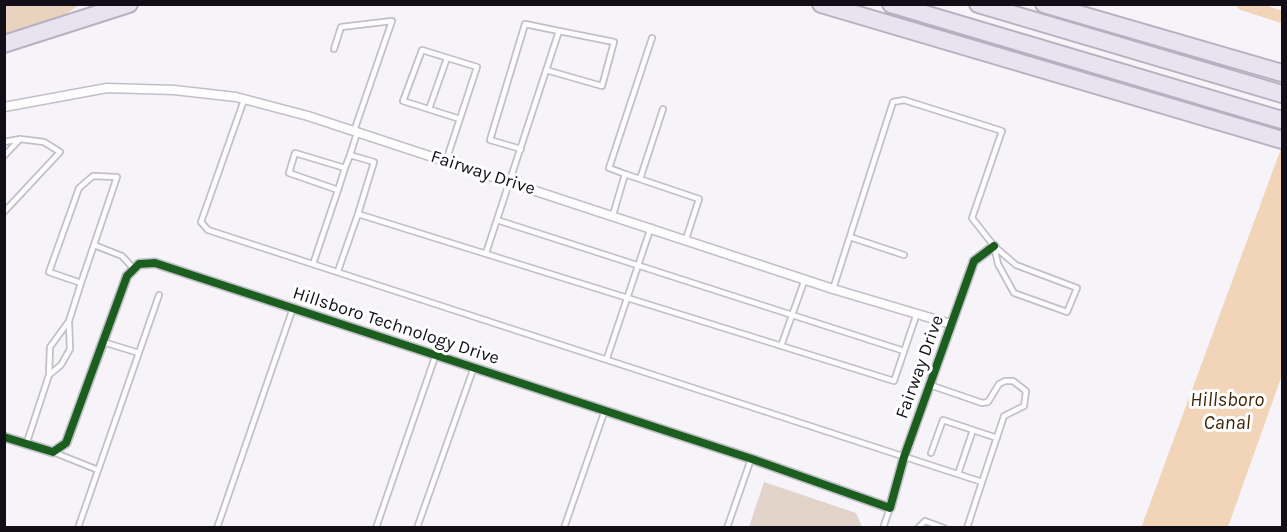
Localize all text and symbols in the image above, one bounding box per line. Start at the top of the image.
street label: Fairway Drive [428,146,538,200]
street label: Hillsboro Technology Drive [290,282,502,370]
street label: Fairway Drive [891,312,949,422]
water label: Hillsboro Canal [1190,388,1264,435]

